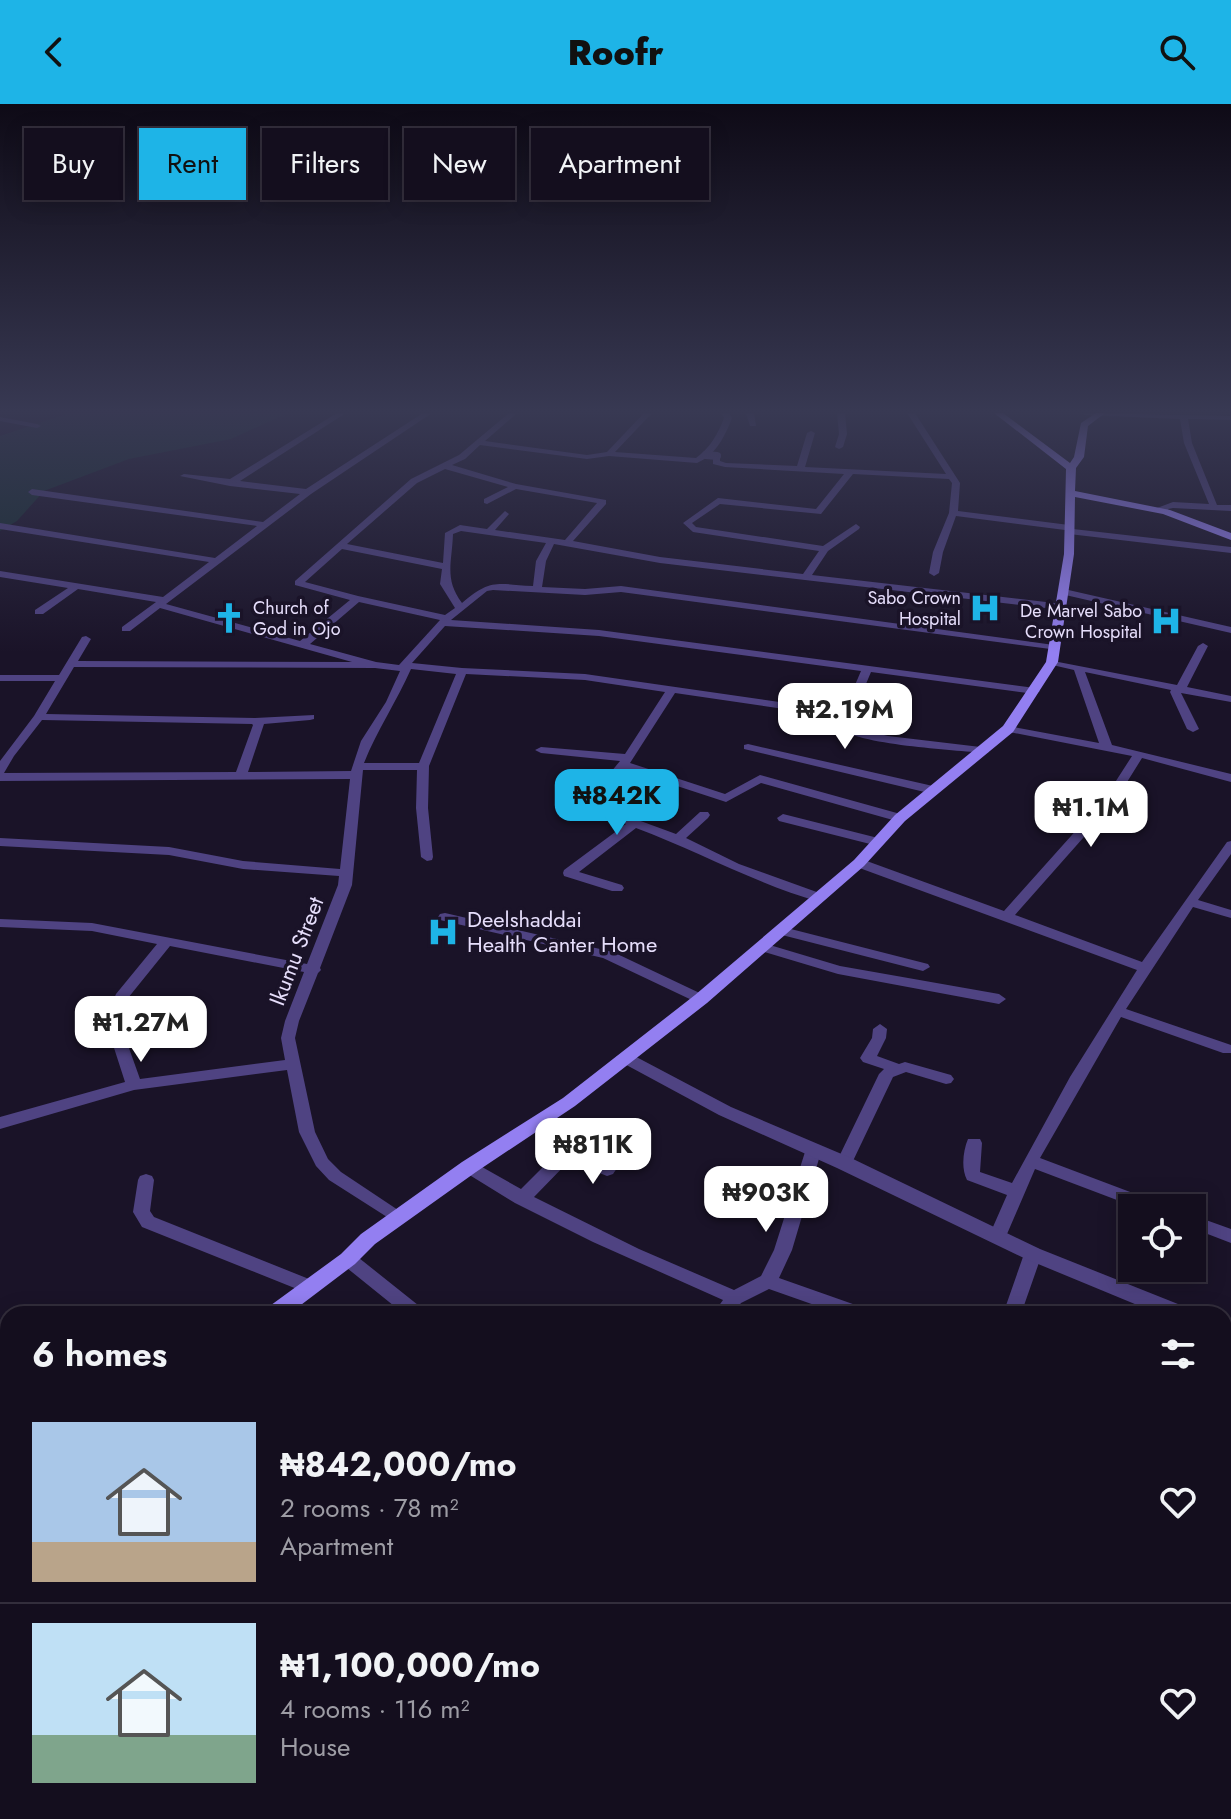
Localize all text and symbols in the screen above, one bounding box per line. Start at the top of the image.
text: Roofr [567,26,664,78]
icon: back [32,30,76,74]
icon: search [1155,30,1199,74]
chip: Buy [24,128,123,200]
chip: Rent [139,128,246,200]
chip: Filters [262,128,388,200]
chip: New [404,128,515,200]
chip: Apartment [531,128,709,200]
place label: Sabo Crown Hospital [868,585,961,632]
hospital icon: Sabo Crown Hospital [968,591,1002,625]
place label: Church of God in Ojo [253,595,341,642]
place label: De Marvel Sabo Crown Hospital [1020,598,1142,645]
church icon: Church of God in Ojo [212,601,246,635]
hospital icon: De Marvel Sabo Crown Hospital [1149,604,1183,638]
pin: ₦2.19M [780,683,910,751]
text: ₦2.19M [796,690,894,728]
pin: ₦842K [561,769,673,837]
text: ₦842K [573,776,661,814]
pin: ₦1.1M [1035,781,1147,849]
text: ₦1.1M [1053,788,1129,826]
street label: Ikumu Street [261,891,332,1010]
place label: Deelshaddai Health Canter Home [467,903,657,960]
hospital icon: Deelshaddai Health Canter Home [426,915,460,949]
pin: ₦1.27M [76,996,206,1064]
text: ₦1.27M [93,1003,189,1041]
pin: ₦811K [537,1118,649,1186]
text: ₦811K [553,1125,633,1163]
pin: ₦903K [710,1166,822,1234]
text: ₦903K [722,1173,810,1211]
map controls [1118,1194,1206,1282]
button: locate [1118,1194,1206,1282]
text: 6 homes [32,1330,167,1379]
icon: filters [1156,1332,1200,1376]
text: ₦842,000/mo [280,1440,517,1489]
icon: home [96,1454,192,1550]
icon: heart [1156,1480,1200,1524]
text: 2 rooms · 78 m² [280,1489,459,1527]
text: Apartment [280,1527,393,1565]
text: ₦1,100,000/mo [280,1641,540,1690]
icon: home [96,1655,192,1751]
icon: heart [1156,1681,1200,1725]
text: 4 rooms · 116 m² [280,1690,470,1728]
text: House [280,1728,350,1766]

